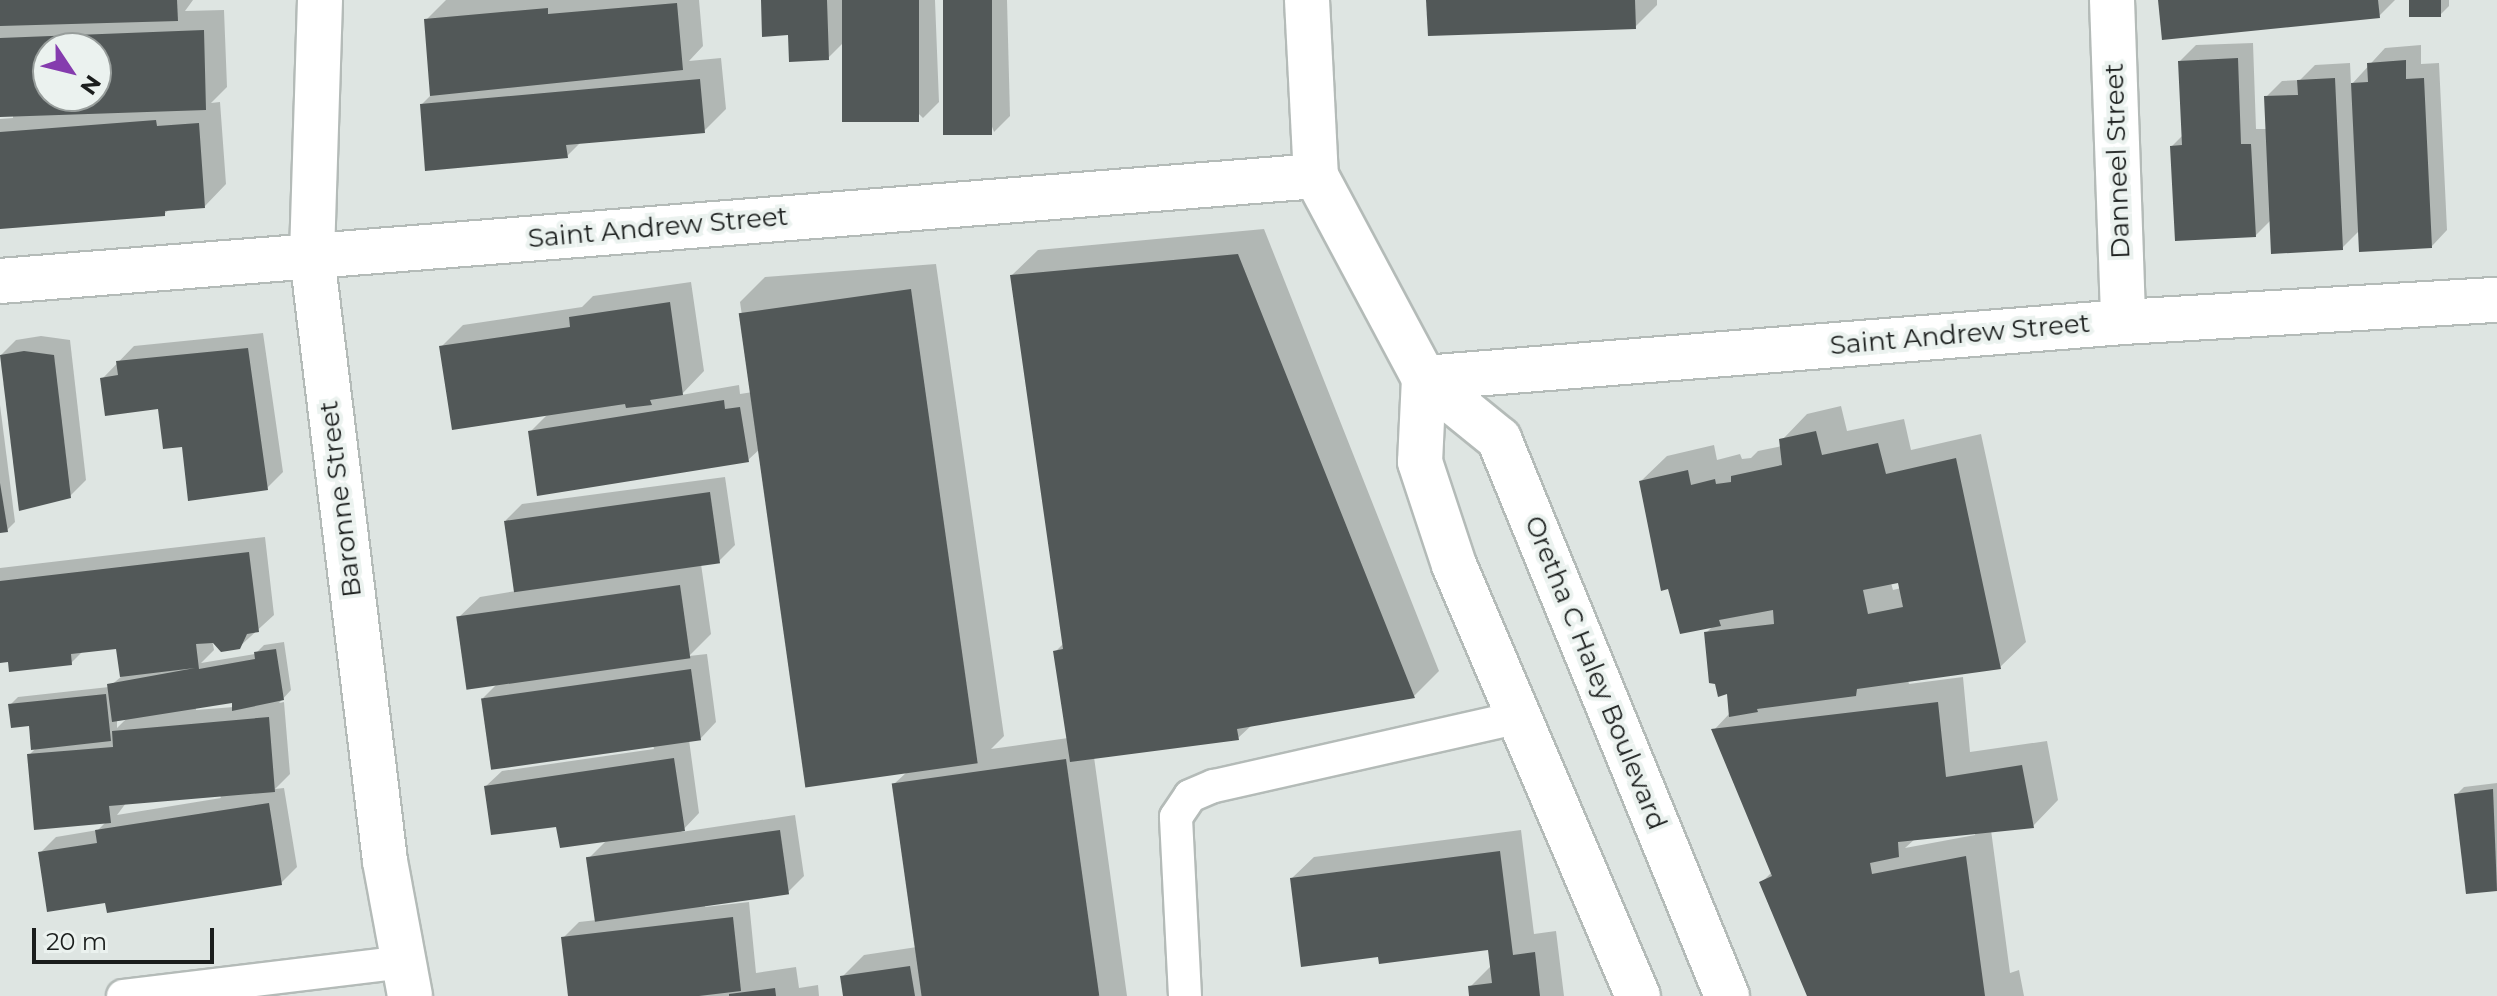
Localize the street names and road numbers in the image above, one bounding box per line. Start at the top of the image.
street label: Danneel Street [2099,63,2137,259]
street label: Saint Andrew Street [527,201,789,255]
street label: Saint Andrew Street [1829,308,2091,362]
street label: Baronne Street [313,399,369,599]
street label: Oretha C Haley Boulevard [1518,512,1672,834]

